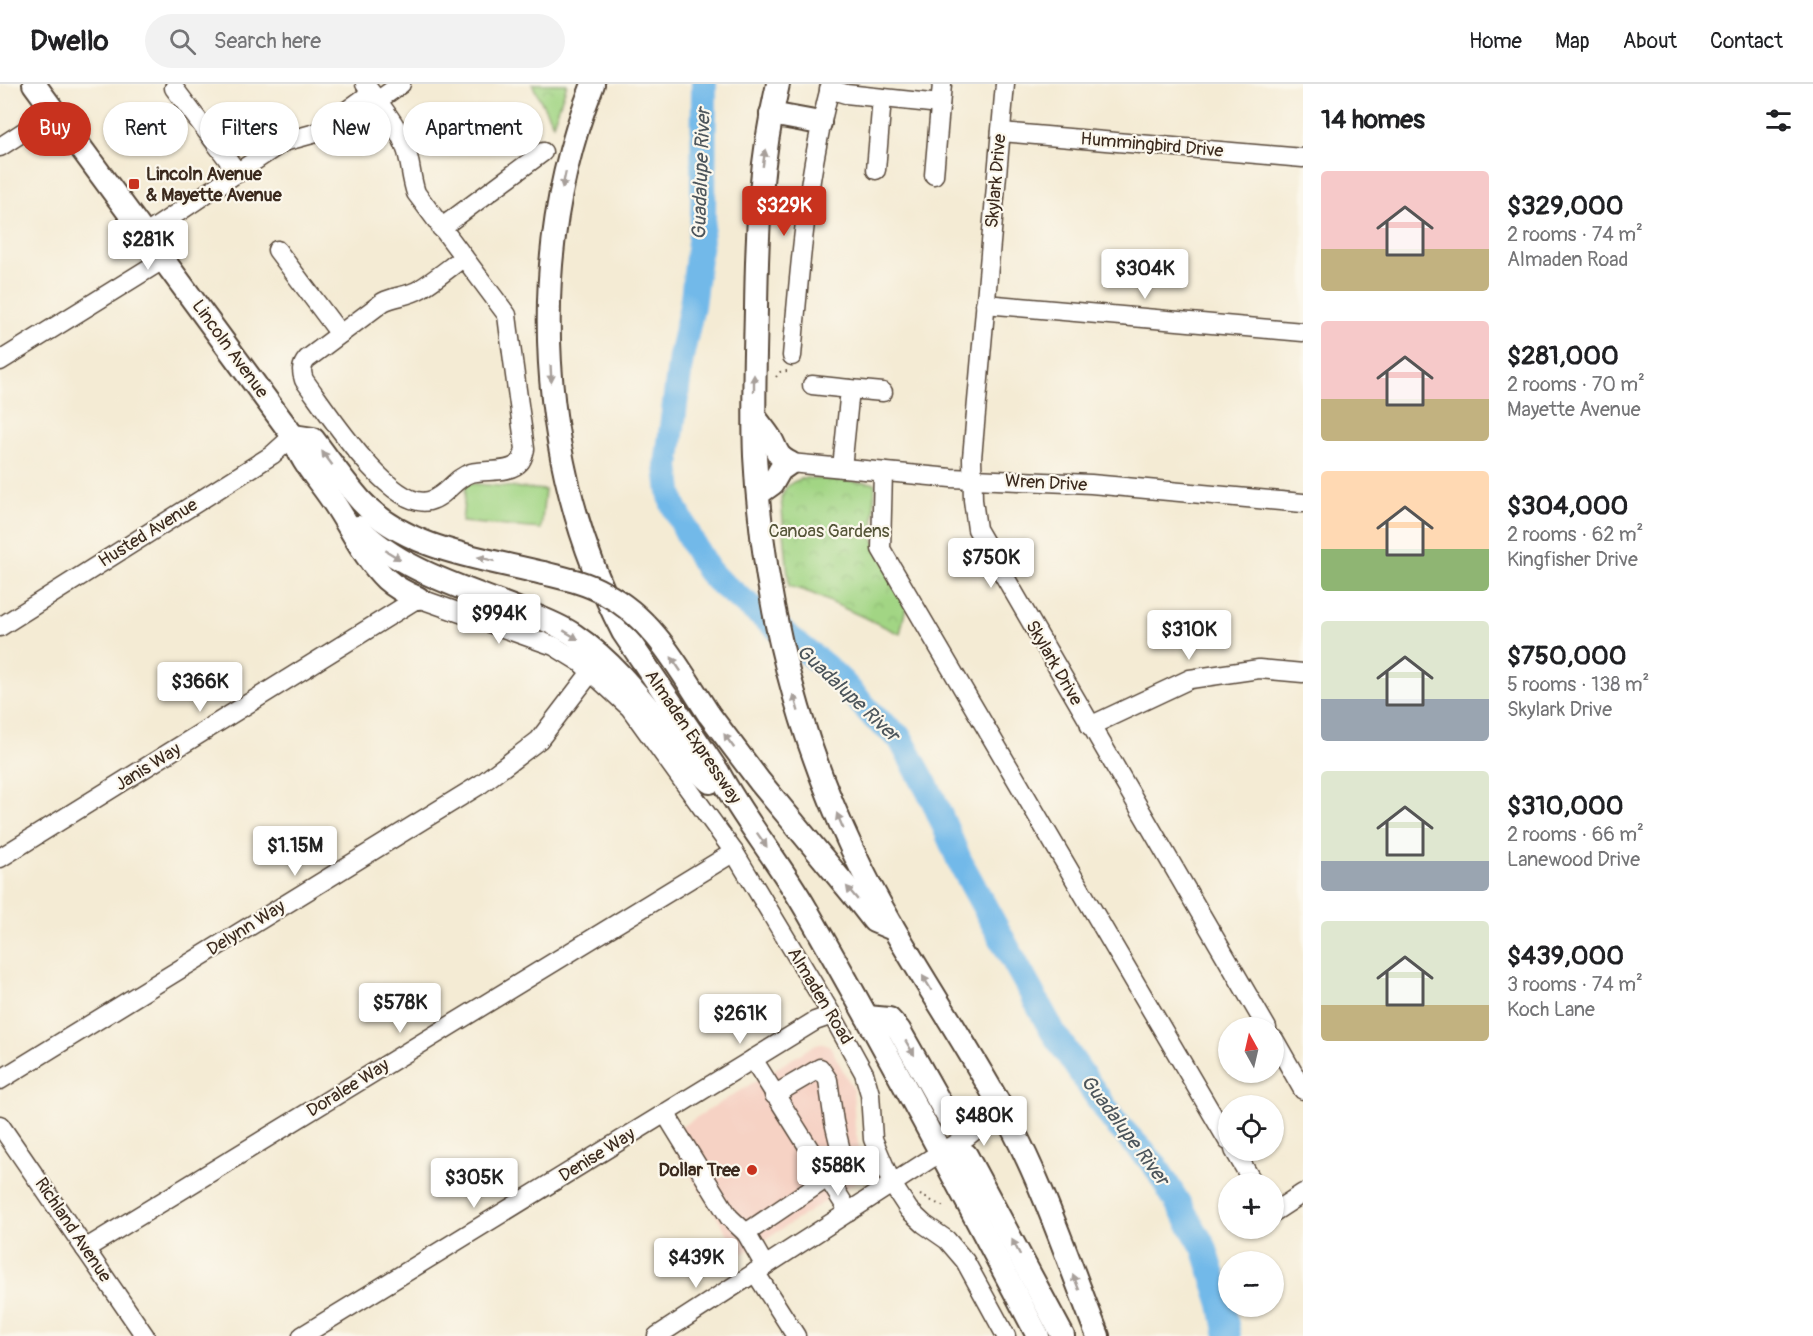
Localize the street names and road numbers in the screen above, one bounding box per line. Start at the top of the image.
street label: Hummingbird Drive [1080,127,1225,163]
street label: Skylark Drive [980,133,1012,229]
street label: Lincoln Avenue [187,295,273,403]
street label: Wren Drive [1004,469,1088,497]
street label: Husted Avenue [94,493,202,573]
street label: Skylark Drive [1020,616,1088,710]
street label: Almaden Expressway [640,665,747,809]
street label: Janis Way [111,738,185,796]
street label: Delynn Way [203,895,290,961]
street label: Almaden Road [782,943,858,1049]
street label: Doralee Way [302,1053,394,1122]
street label: Denise Way [555,1122,640,1187]
street label: Richland Avenue [29,1173,117,1287]

